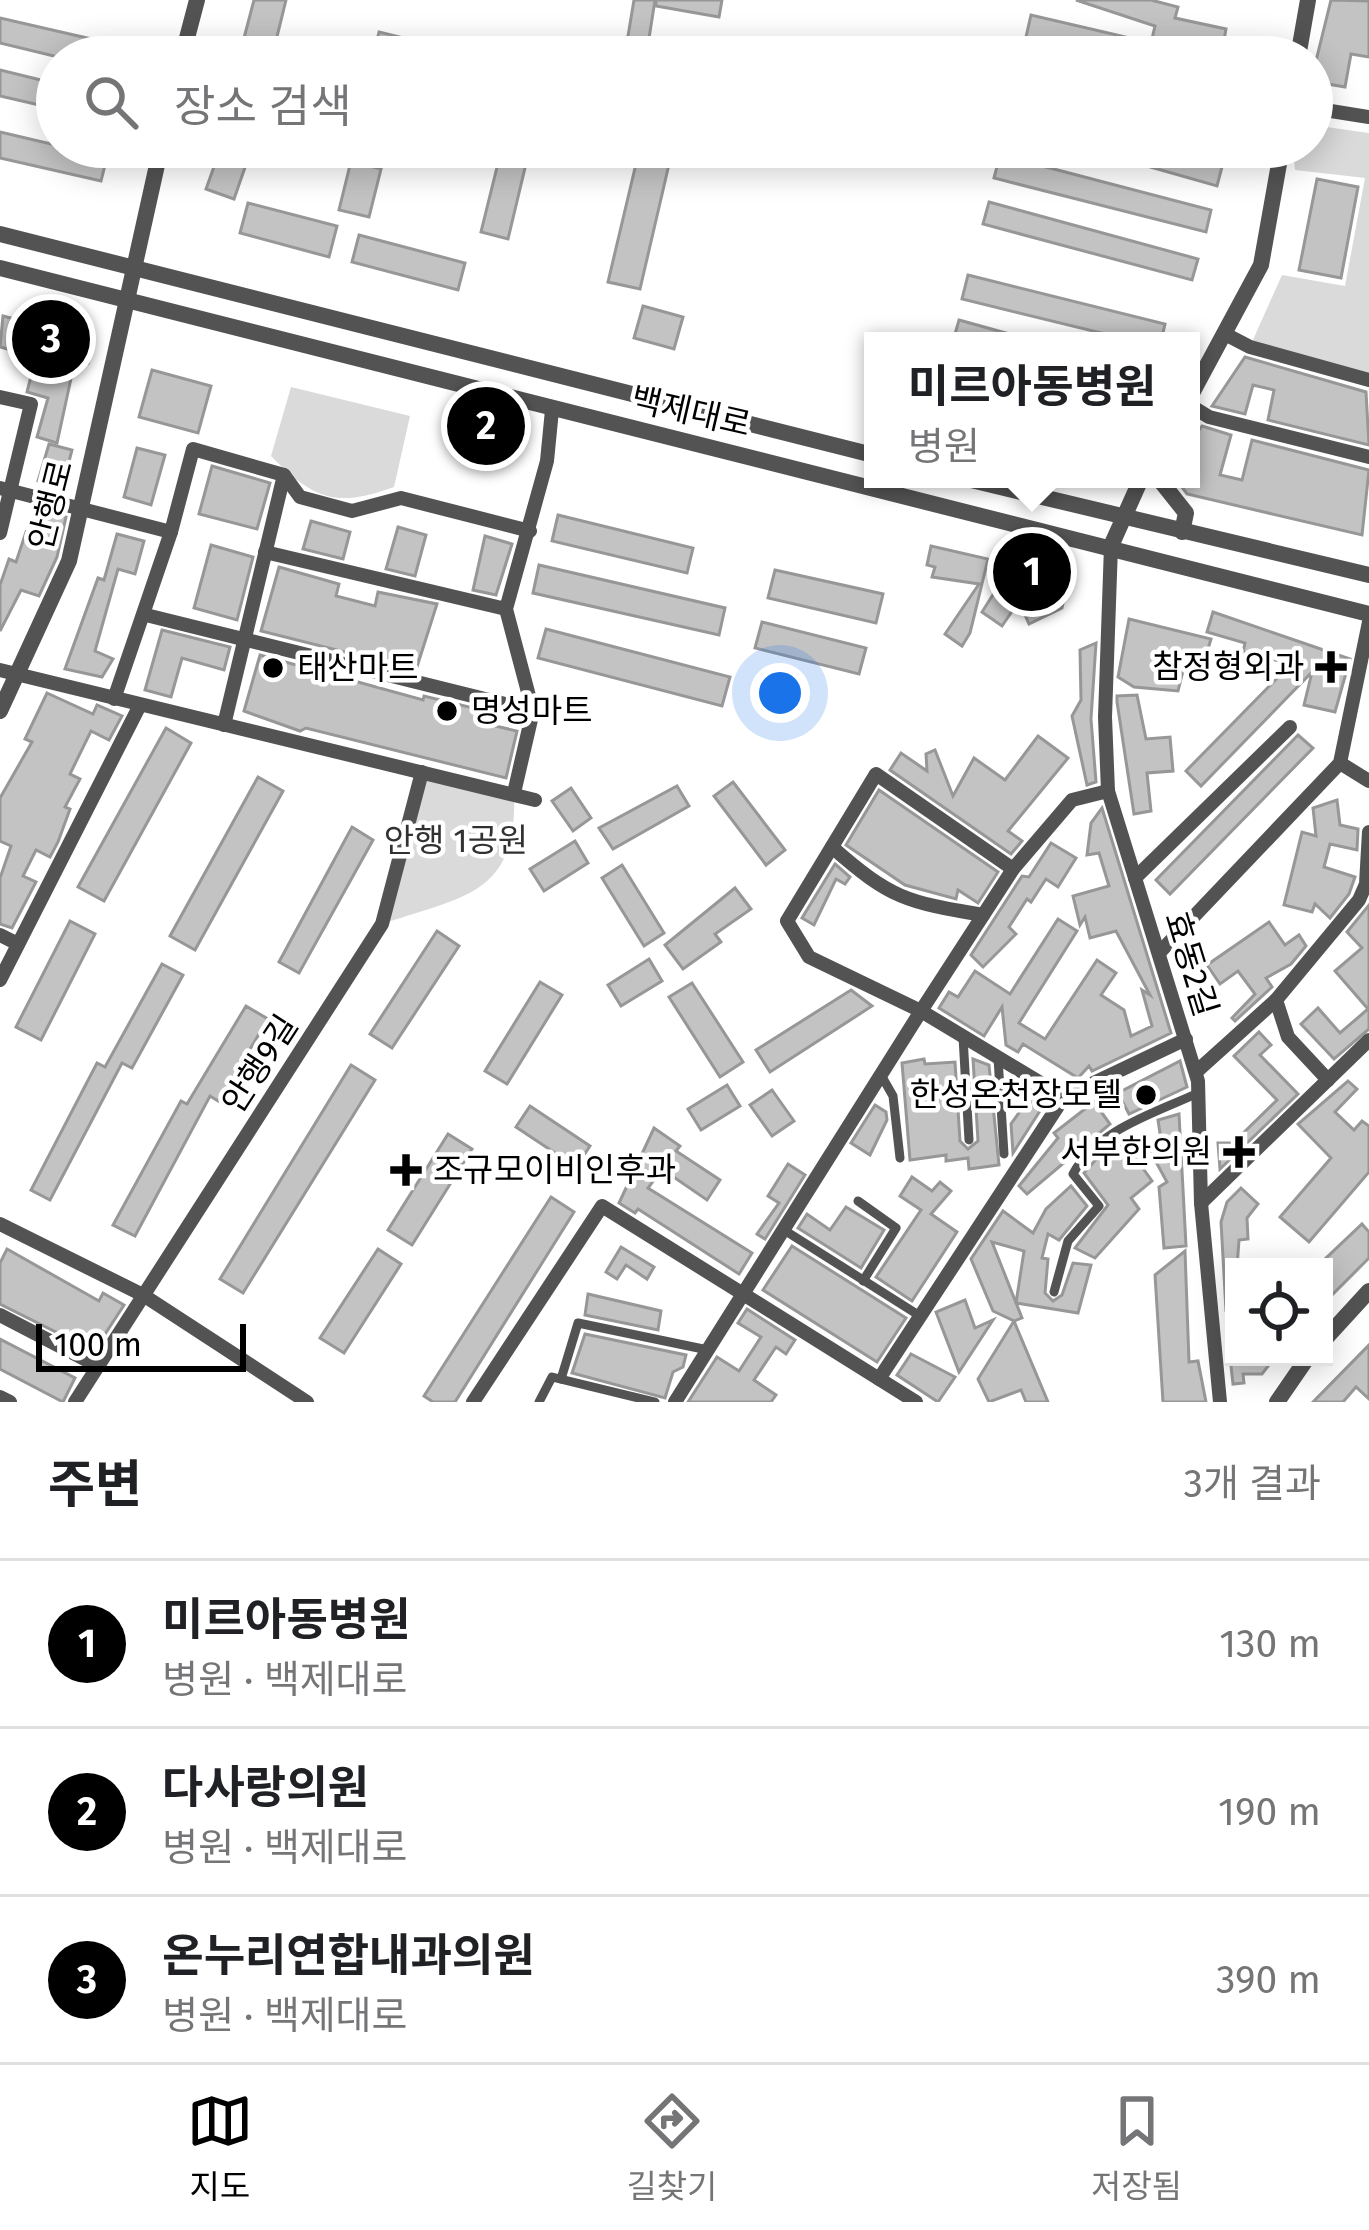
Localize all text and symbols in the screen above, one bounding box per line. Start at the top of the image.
search box [36,36,1333,168]
icon: search [78,69,144,135]
text: 장소 검색 [174,80,352,134]
pin: 3 [12,294,90,384]
popup [864,332,1200,488]
text: 미르아동병원 [908,360,1156,414]
street label: 백제대로 [627,379,755,445]
pin: 2 [447,381,525,471]
text: 병원 [908,424,980,470]
street label: 안행로 [21,456,81,554]
pin: 1 [993,527,1071,617]
place label: 참정형외과 [1152,647,1304,687]
place label: 태산마트 [297,648,418,688]
marker: 참정형외과 [1315,651,1347,683]
marker: 태산마트 [260,655,286,681]
your location [750,663,810,723]
place label: 명성마트 [471,691,592,731]
marker: 명성마트 [434,698,460,724]
park label: 안행 1공원 [384,821,528,861]
street label: 효동2길 [1156,907,1226,1021]
street label: 안행9길 [214,1008,306,1120]
place label: 한성온천장모텔 [909,1075,1122,1115]
marker: 한성온천장모텔 [1133,1082,1159,1108]
place label: 서부한의원 [1060,1132,1212,1172]
marker: 서부한의원 [1223,1136,1255,1168]
place label: 조규모이비인후과 [433,1150,676,1190]
marker: 조규모이비인후과 [390,1154,422,1186]
map controls [1225,1258,1333,1366]
button: locate [1225,1258,1333,1366]
scale bar [36,1318,246,1371]
text: 100 m [54,1325,142,1365]
text: 주변 [48,1454,142,1516]
text: 3개 결과 [1184,1461,1321,1507]
text: 미르아동병원 [162,1593,410,1647]
text: 1 [78,1621,96,1667]
text: 130 m [1219,1621,1321,1667]
text: 병원 · 백제대로 [162,1657,407,1703]
text: 다사랑의원 [162,1761,369,1815]
text: 2 [77,1789,97,1835]
text: 190 m [1218,1789,1321,1835]
text: 병원 · 백제대로 [162,1825,407,1871]
text: 온누리연합내과의원 [162,1929,535,1983]
text: 3 [77,1957,97,2003]
text: 390 m [1216,1957,1321,2003]
text: 병원 · 백제대로 [162,1993,407,2039]
tab: 지도 [187,2088,253,2208]
tab: 길찾기 [626,2088,717,2208]
tab: 저장됨 [1091,2088,1182,2208]

